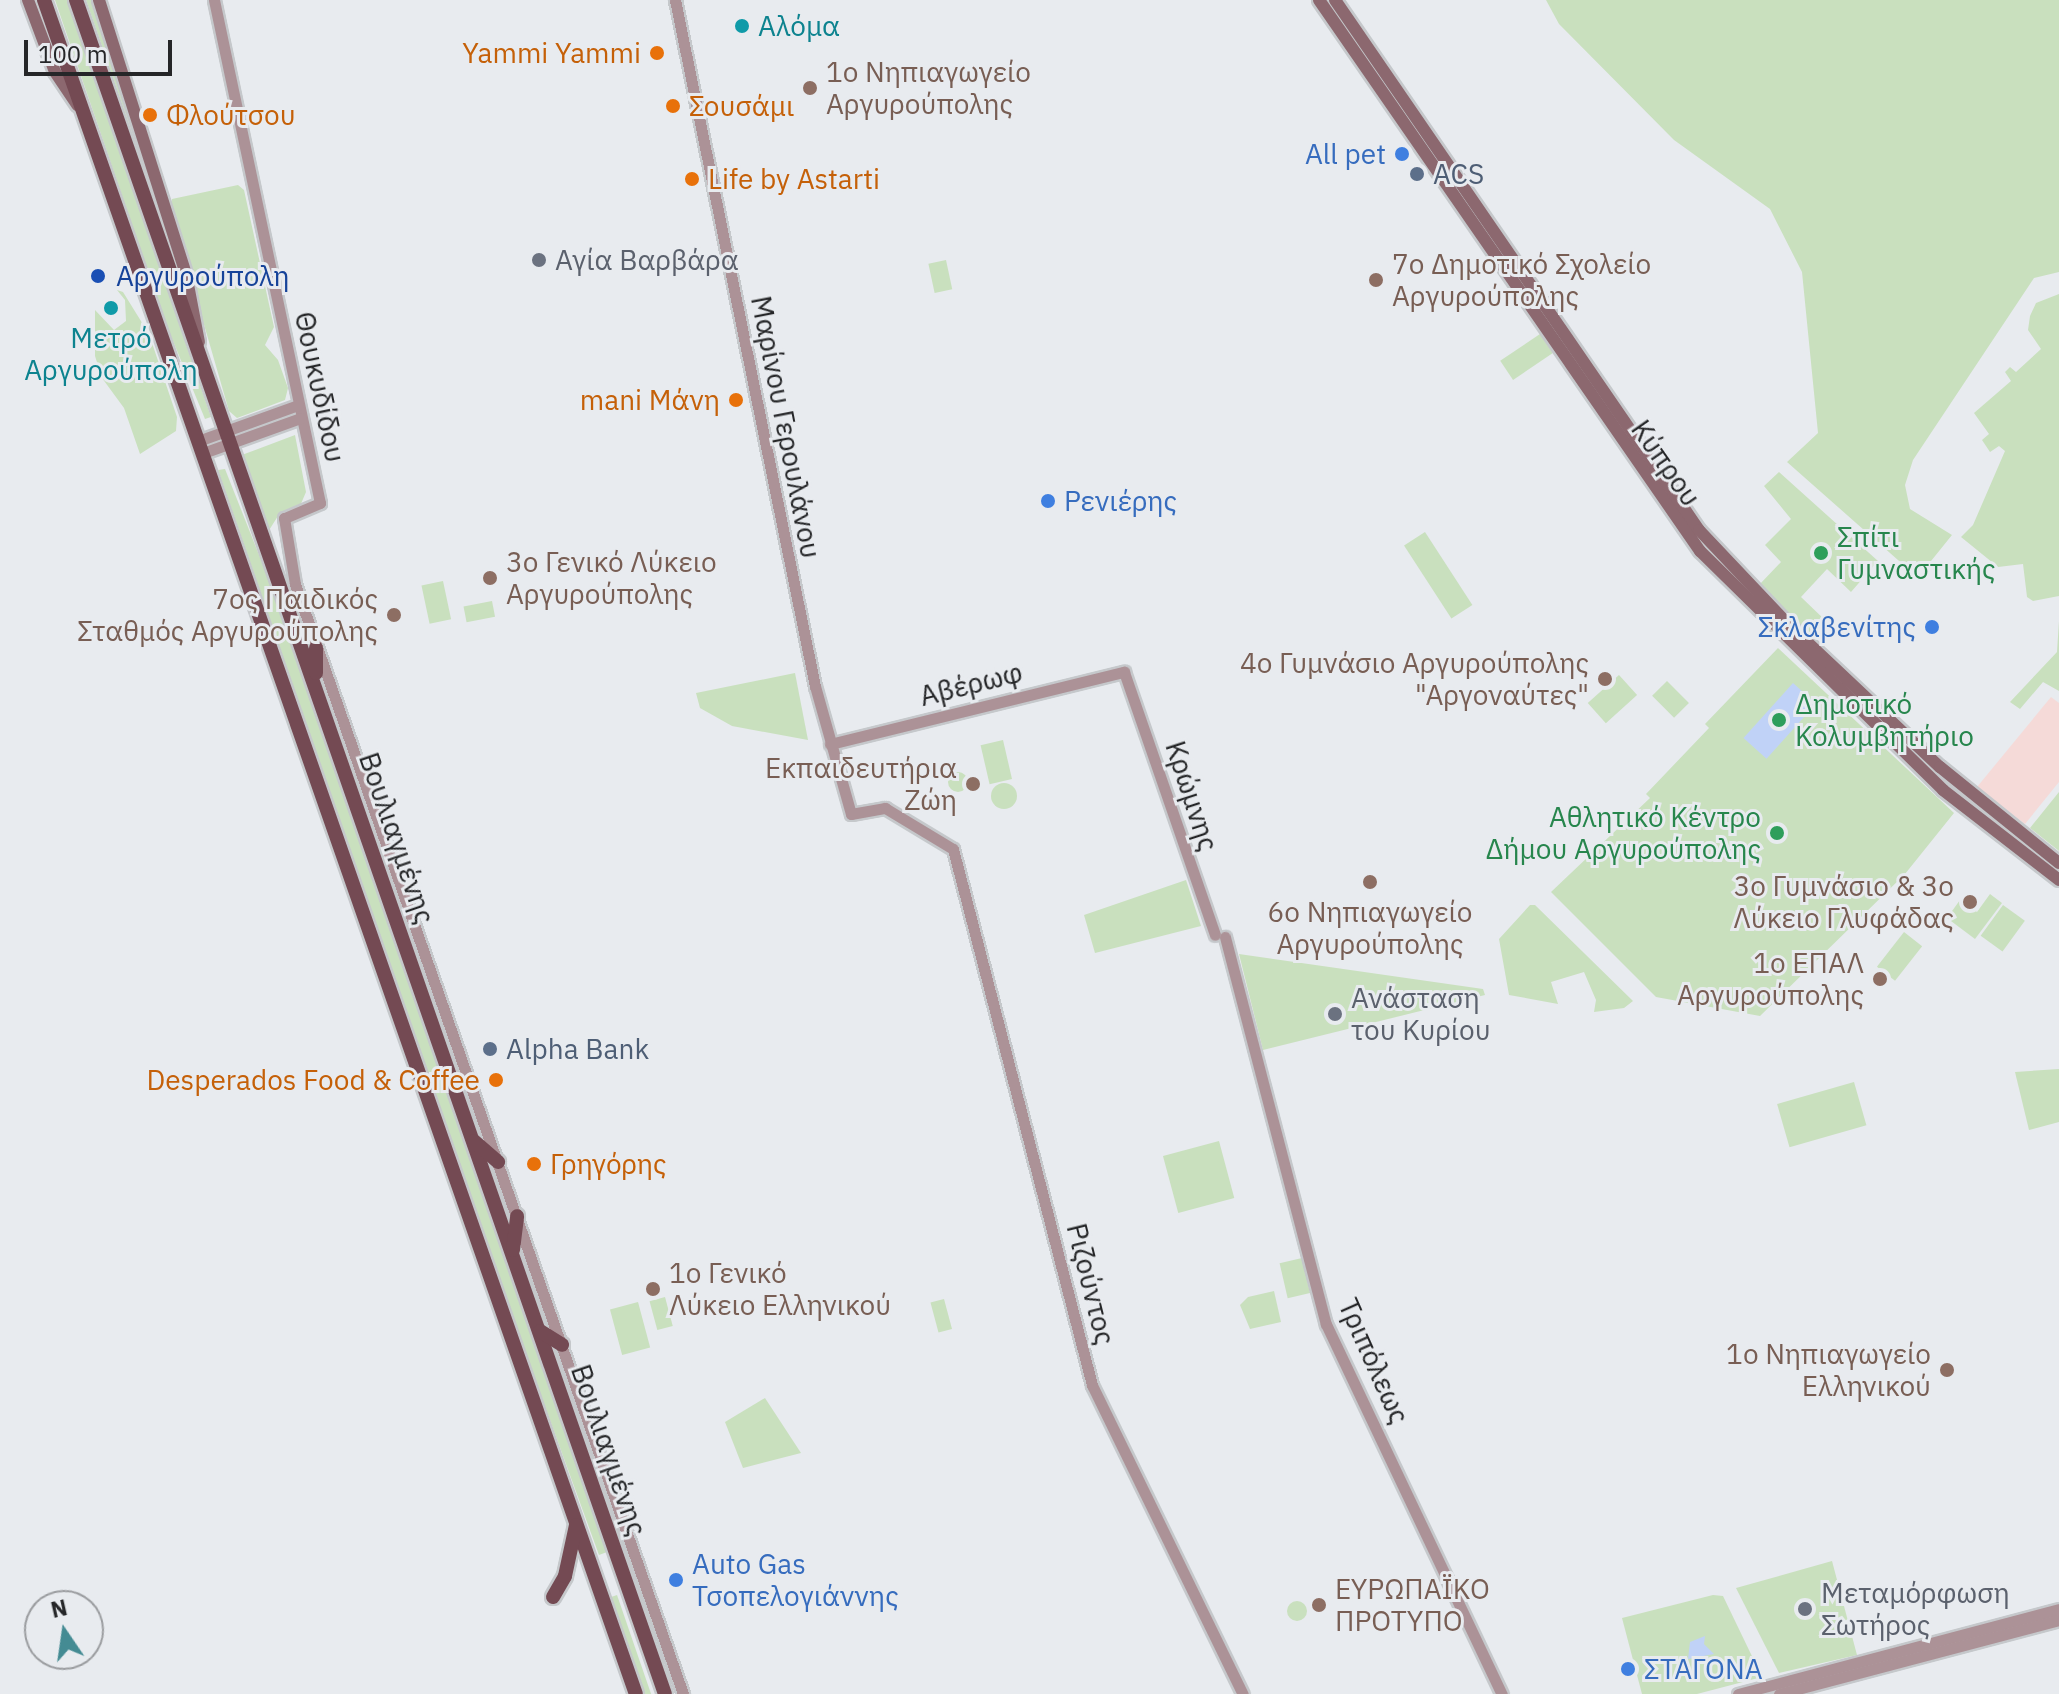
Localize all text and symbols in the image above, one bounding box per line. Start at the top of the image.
place label: Αλόμα [758,9,840,43]
marker: Αλόμα [733,17,751,35]
scale bar [28,24,176,74]
place label: Yammi Yammi [462,36,641,70]
text: 100 m [38,38,108,70]
marker: Yammi Yammi [648,44,666,62]
place label: 1ο Νηπιαγωγείο Αργυρούπολης [826,55,1031,121]
marker: 1ο Νηπιαγωγείο Αργυρούπολης [801,79,819,97]
place label: Σουσάμι [689,89,794,123]
marker: Σουσάμι [664,97,682,115]
place label: Φλούτσου [166,98,296,132]
marker: Φλούτσου [141,106,159,124]
place label: All pet [1305,137,1386,171]
marker: All pet [1393,145,1411,163]
place label: ACS [1433,157,1484,191]
place label: Life by Astarti [708,162,880,196]
marker: ACS [1408,165,1426,183]
marker: Life by Astarti [683,170,701,188]
place label: Αγία Βαρβάρα [555,243,739,277]
place label: 7ο Δημοτικό Σχολείο Αργυρούπολης [1392,247,1651,313]
marker: Αγία Βαρβάρα [530,251,548,269]
place label: Αργυρούπολη [116,259,290,293]
marker: Αργυρούπολη [87,265,109,287]
marker: 7ο Δημοτικό Σχολείο Αργυρούπολης [1367,271,1385,289]
street label: Μαρίνου Γερουλάνου [744,293,828,561]
marker: Μετρό Αργυρούπολη [102,299,120,317]
street label: Θουκυδίδου [288,309,352,465]
place label: Μετρό Αργυρούπολη [24,321,198,387]
place label: mani Μάνη [580,383,720,417]
marker: mani Μάνη [727,391,745,409]
street label: Κύπρου [1624,413,1708,513]
place label: Ρενιέρης [1064,484,1177,518]
marker: Ρενιέρης [1039,492,1057,510]
place label: Σπίτι Γυμναστικής [1837,520,1996,586]
marker: Σπίτι Γυμναστικής [1812,544,1830,562]
place label: 3ο Γενικό Λύκειο Αργυρούπολης [506,545,717,611]
marker: 3ο Γενικό Λύκειο Αργυρούπολης [481,569,499,587]
place label: 7ος Παιδικός Σταθμός Αργυρούπολης [77,582,378,648]
marker: 7ος Παιδικός Σταθμός Αργυρούπολης [385,606,403,624]
place label: Σκλαβενίτης [1758,610,1916,644]
marker: Σκλαβενίτης [1923,618,1941,636]
place label: 4ο Γυμνάσιο Αργυρούπολης "Αργοναύτες" [1240,646,1589,712]
street label: Αβέρωφ [916,655,1026,713]
marker: 4ο Γυμνάσιο Αργυρούπολης "Αργοναύτες" [1596,670,1614,688]
place label: Δημοτικό Κολυμβητήριο [1795,687,1974,753]
marker: Δημοτικό Κολυμβητήριο [1770,711,1788,729]
street label: Κρώμνης [1158,737,1226,855]
street label: Βουλιαγμένης [352,748,442,928]
place label: Εκπαιδευτήρια Ζώη [765,751,957,817]
marker: Εκπαιδευτήρια Ζώη [964,775,982,793]
place label: Αθλητικό Κέντρο Δήμου Αργυρούπολης [1486,800,1761,866]
marker: Αθλητικό Κέντρο Δήμου Αργυρούπολης [1768,824,1786,842]
place label: 3ο Γυμνάσιο & 3ο Λύκειο Γλυφάδας [1733,869,1954,935]
marker: 6ο Νηπιαγωγείο Αργυρούπολης [1361,873,1379,891]
marker: 3ο Γυμνάσιο & 3ο Λύκειο Γλυφάδας [1961,893,1979,911]
place label: 6ο Νηπιαγωγείο Αργυρούπολης [1268,895,1472,961]
place label: 1o ΕΠΑΛ Αργυρούπολης [1677,946,1864,1012]
marker: 1o ΕΠΑΛ Αργυρούπολης [1871,970,1889,988]
place label: Ανάσταση του Κυρίου [1351,981,1491,1047]
marker: Ανάσταση του Κυρίου [1326,1005,1344,1023]
place label: Alpha Bank [506,1032,649,1066]
marker: Alpha Bank [481,1040,499,1058]
place label: Desperados Food & Coffee [146,1063,480,1097]
marker: Desperados Food & Coffee [487,1071,505,1089]
place label: Γρηγόρης [550,1147,667,1181]
marker: Γρηγόρης [525,1155,543,1173]
street label: Ριζούντος [1060,1220,1122,1348]
place label: 1ο Γενικό Λύκειο Ελληνικού [669,1256,891,1322]
marker: 1ο Γενικό Λύκειο Ελληνικού [644,1280,662,1298]
street label: Τριπόλεως [1331,1293,1417,1429]
place label: 1ο Νηπιαγωγείο Ελληνικού [1726,1337,1931,1403]
street label: Βουλιαγμένης [564,1360,654,1540]
marker: 1ο Νηπιαγωγείο Ελληνικού [1938,1361,1956,1379]
place label: Auto Gas Τσοπελογιάννης [692,1547,899,1613]
marker: Auto Gas Τσοπελογιάννης [667,1571,685,1589]
place label: ΕΥΡΩΠΑΪΚΟ ΠΡΟΤΥΠΟ [1335,1572,1490,1638]
place label: Μεταμόρφωση Σωτήρος [1821,1576,2010,1642]
north arrow [24,1590,104,1670]
text: N [48,1592,70,1624]
marker: ΕΥΡΩΠΑΪΚΟ ΠΡΟΤΥΠΟ [1310,1596,1328,1614]
marker: Μεταμόρφωση Σωτήρος [1796,1600,1814,1618]
place label: ΣΤΑΓΟΝΑ [1644,1652,1763,1686]
marker: ΣΤΑΓΟΝΑ [1619,1660,1637,1678]

